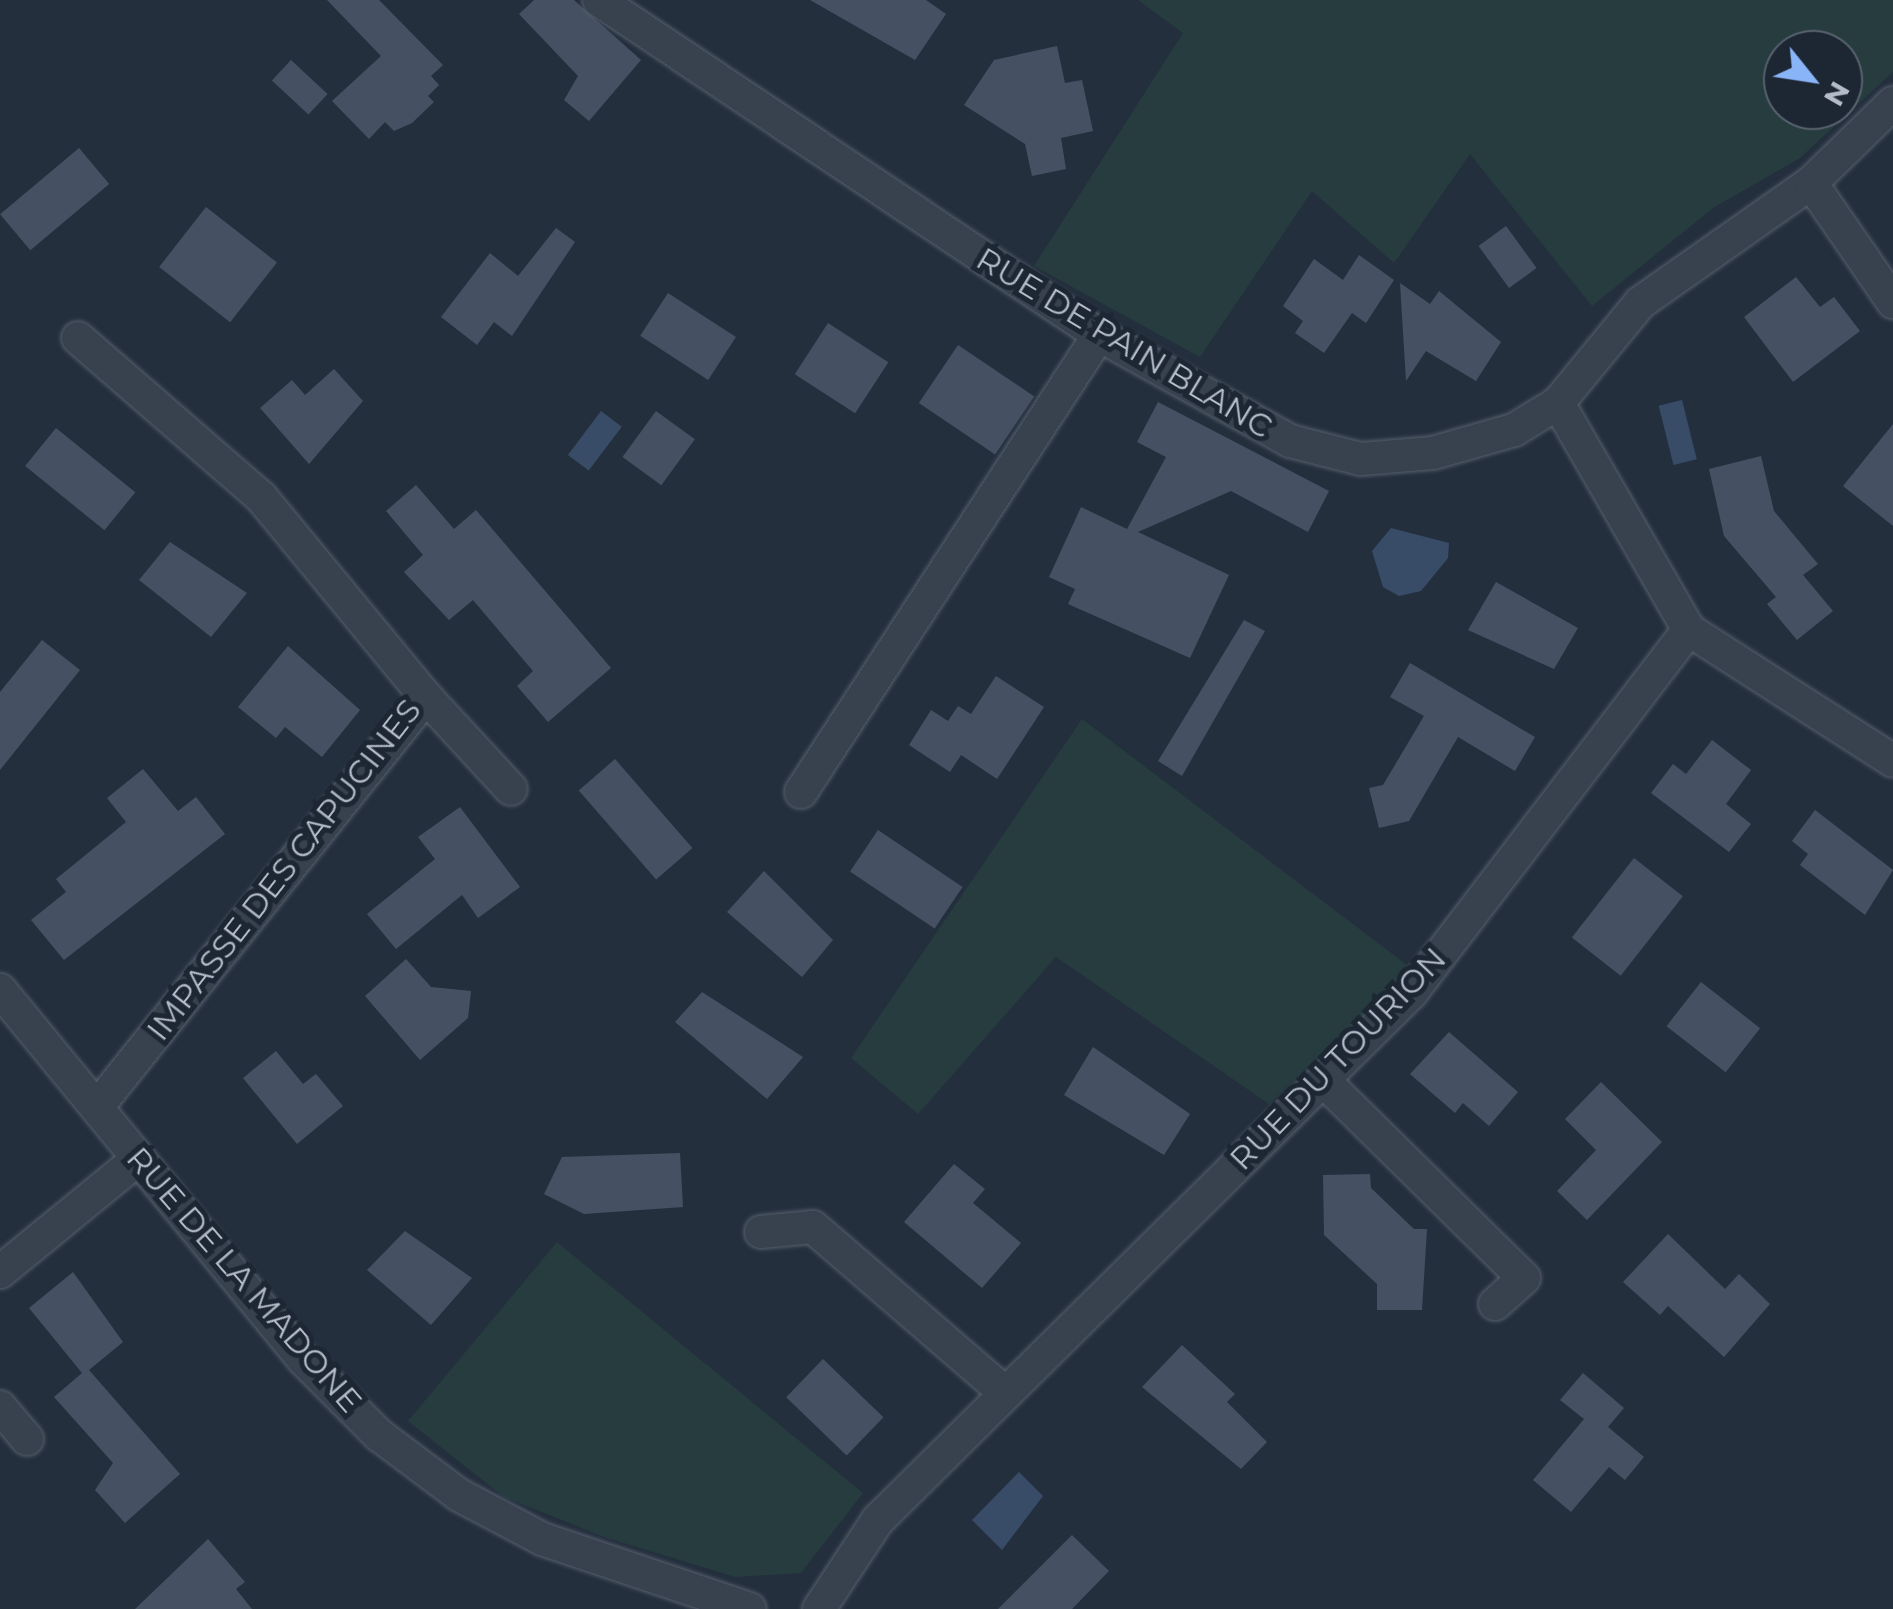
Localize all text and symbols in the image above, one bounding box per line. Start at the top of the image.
north arrow [1763,30,1863,130]
text: N [1817,76,1858,112]
street label: RUE DE PAIN BLANC [969,240,1279,446]
street label: IMPASSE DES CAPUCINES [139,692,429,1048]
street label: RUE DU TOURION [1222,940,1454,1178]
street label: RUE DE LA MADONE [118,1140,370,1420]

